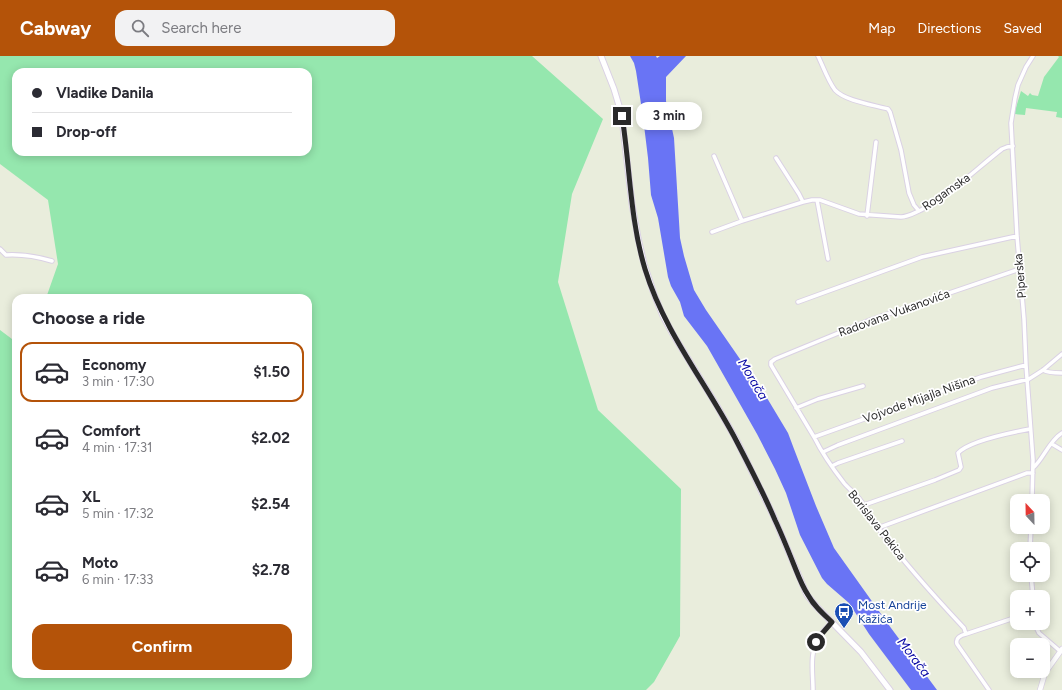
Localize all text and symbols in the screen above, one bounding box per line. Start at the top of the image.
search box [115,10,395,46]
text: Cabway [20,17,91,40]
icon: search [129,17,151,39]
text: Search here [161,19,241,37]
text: Map [868,20,896,37]
text: Directions [918,20,981,37]
text: Saved [1003,20,1042,37]
text: Vladike Danila [56,84,154,102]
callout: 3 min [636,102,702,130]
route end [613,107,631,125]
text: 3 min [653,108,685,123]
text: Drop-off [56,123,117,141]
street label: Rogamska [919,170,973,214]
street label: Piperska [1011,253,1029,299]
street label: Radovana Vukanovića [836,286,952,340]
text: Choose a ride [32,307,145,329]
icon: car [34,354,70,390]
text: Economy [82,356,147,374]
water label: Morača [735,356,771,403]
text: $1.50 [253,363,290,381]
street label: Vojvode Mijajla Nišina [861,372,977,426]
text: 3 min · 17:30 [82,374,154,389]
icon: car [34,420,70,456]
text: Comfort [82,422,141,440]
text: $2.02 [251,429,290,447]
text: 4 min · 17:31 [82,440,152,455]
icon: car [34,486,70,522]
street label: Borislava Pekica [845,487,909,563]
text: XL [82,488,100,506]
north arrow [1010,494,1050,534]
map controls [1010,494,1050,678]
text: $2.54 [251,495,290,513]
text: 5 min · 17:32 [82,506,154,521]
button: locate [1010,542,1050,582]
icon: car [34,552,70,588]
text: Moto [82,554,118,572]
text: $2.78 [252,561,290,579]
text: 6 min · 17:33 [82,572,153,587]
button: + [1010,590,1050,630]
place label: Most Andrije Kažića [858,598,927,626]
bus stop icon: Most Andrije Kažića [833,601,855,629]
button: Confirm [32,624,292,670]
route start [807,633,825,651]
water label: Morača [894,634,934,680]
button: − [1010,638,1050,678]

